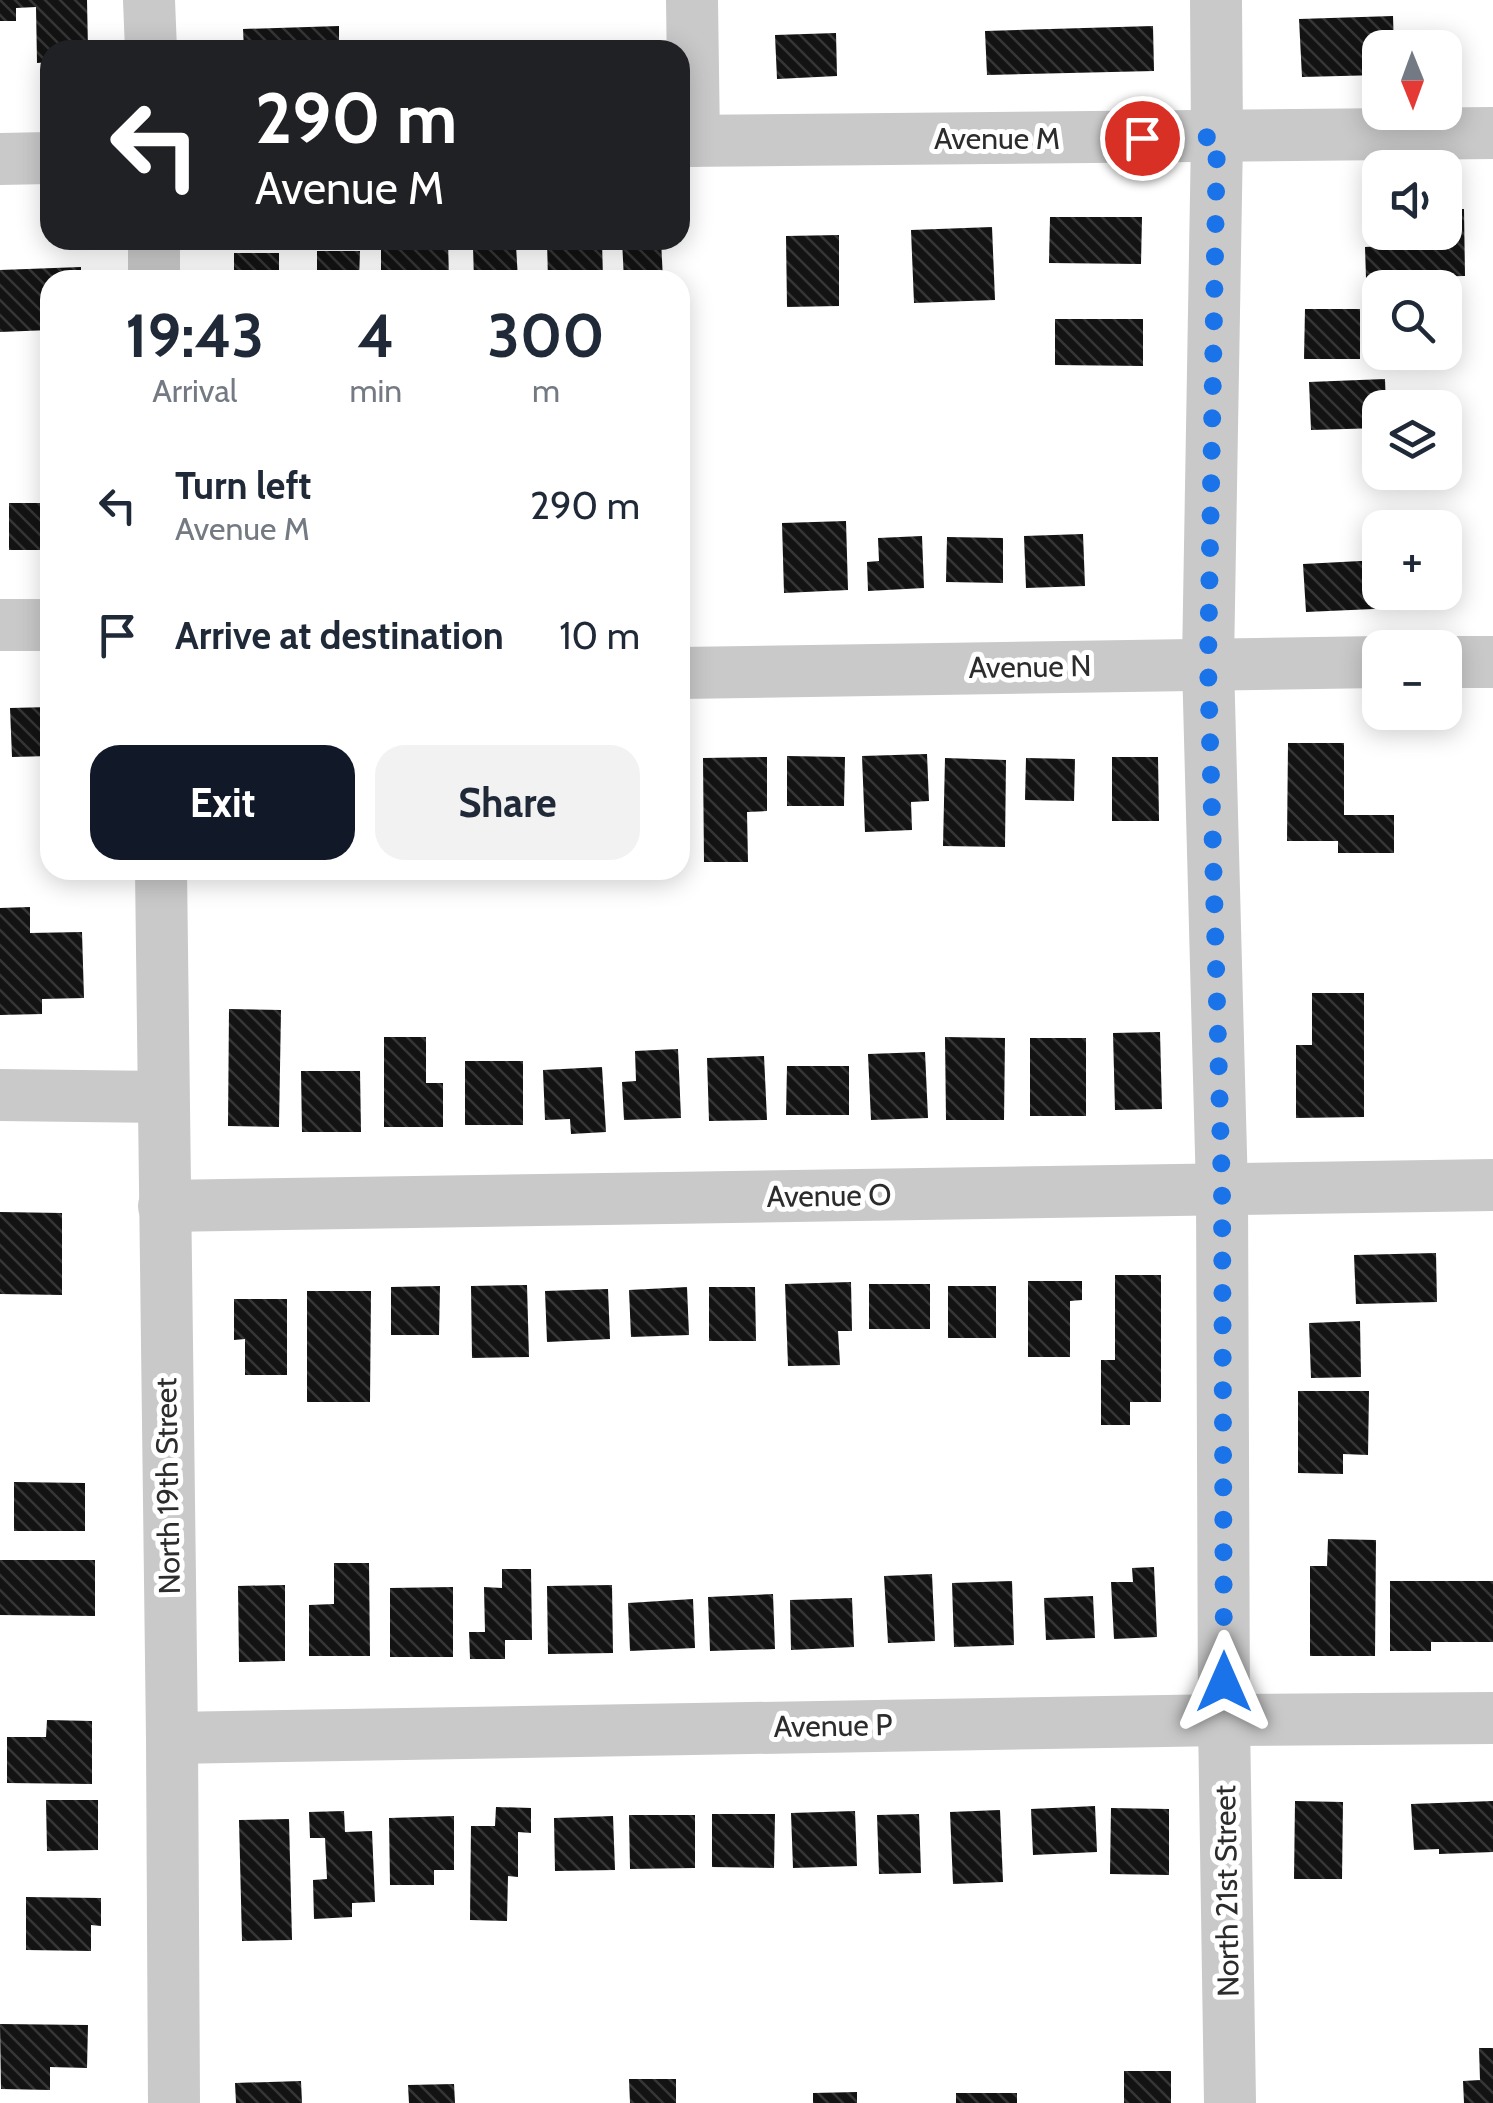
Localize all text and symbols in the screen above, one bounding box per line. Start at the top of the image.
north arrow [1362,30,1462,130]
map controls [1362,30,1462,730]
text: 290 m [255,75,457,161]
icon: left [90,80,220,210]
pin [1100,96,1185,181]
icon: arrive [1115,111,1170,166]
street label: Avenue M [934,120,1060,157]
button: sound [1362,150,1462,250]
text: Avenue M [255,161,444,215]
button: search [1362,270,1462,370]
text: 19:43 [125,299,264,372]
text: 4 [357,299,394,372]
text: 300 [488,299,605,372]
text: Arrival [152,371,237,410]
text: min [349,371,402,410]
text: m [532,371,560,410]
button: layers [1362,390,1462,490]
text: Turn left [175,462,311,509]
icon: left [90,478,145,533]
text: 290 m [530,482,640,529]
text: Avenue M [175,509,310,548]
button: + [1362,510,1462,610]
icon: arrive [90,608,145,663]
text: Arrive at destination [175,612,504,659]
text: 10 m [559,612,640,659]
button: − [1362,630,1462,730]
street label: Avenue N [968,647,1092,686]
button: Exit [90,745,355,860]
button: Share [375,745,640,860]
street label: Avenue O [766,1176,892,1215]
street label: North 19th Street [147,1377,188,1595]
position arrow [1172,1630,1276,1734]
street label: Avenue P [773,1706,893,1745]
street label: North 21st Street [1206,1785,1247,1997]

